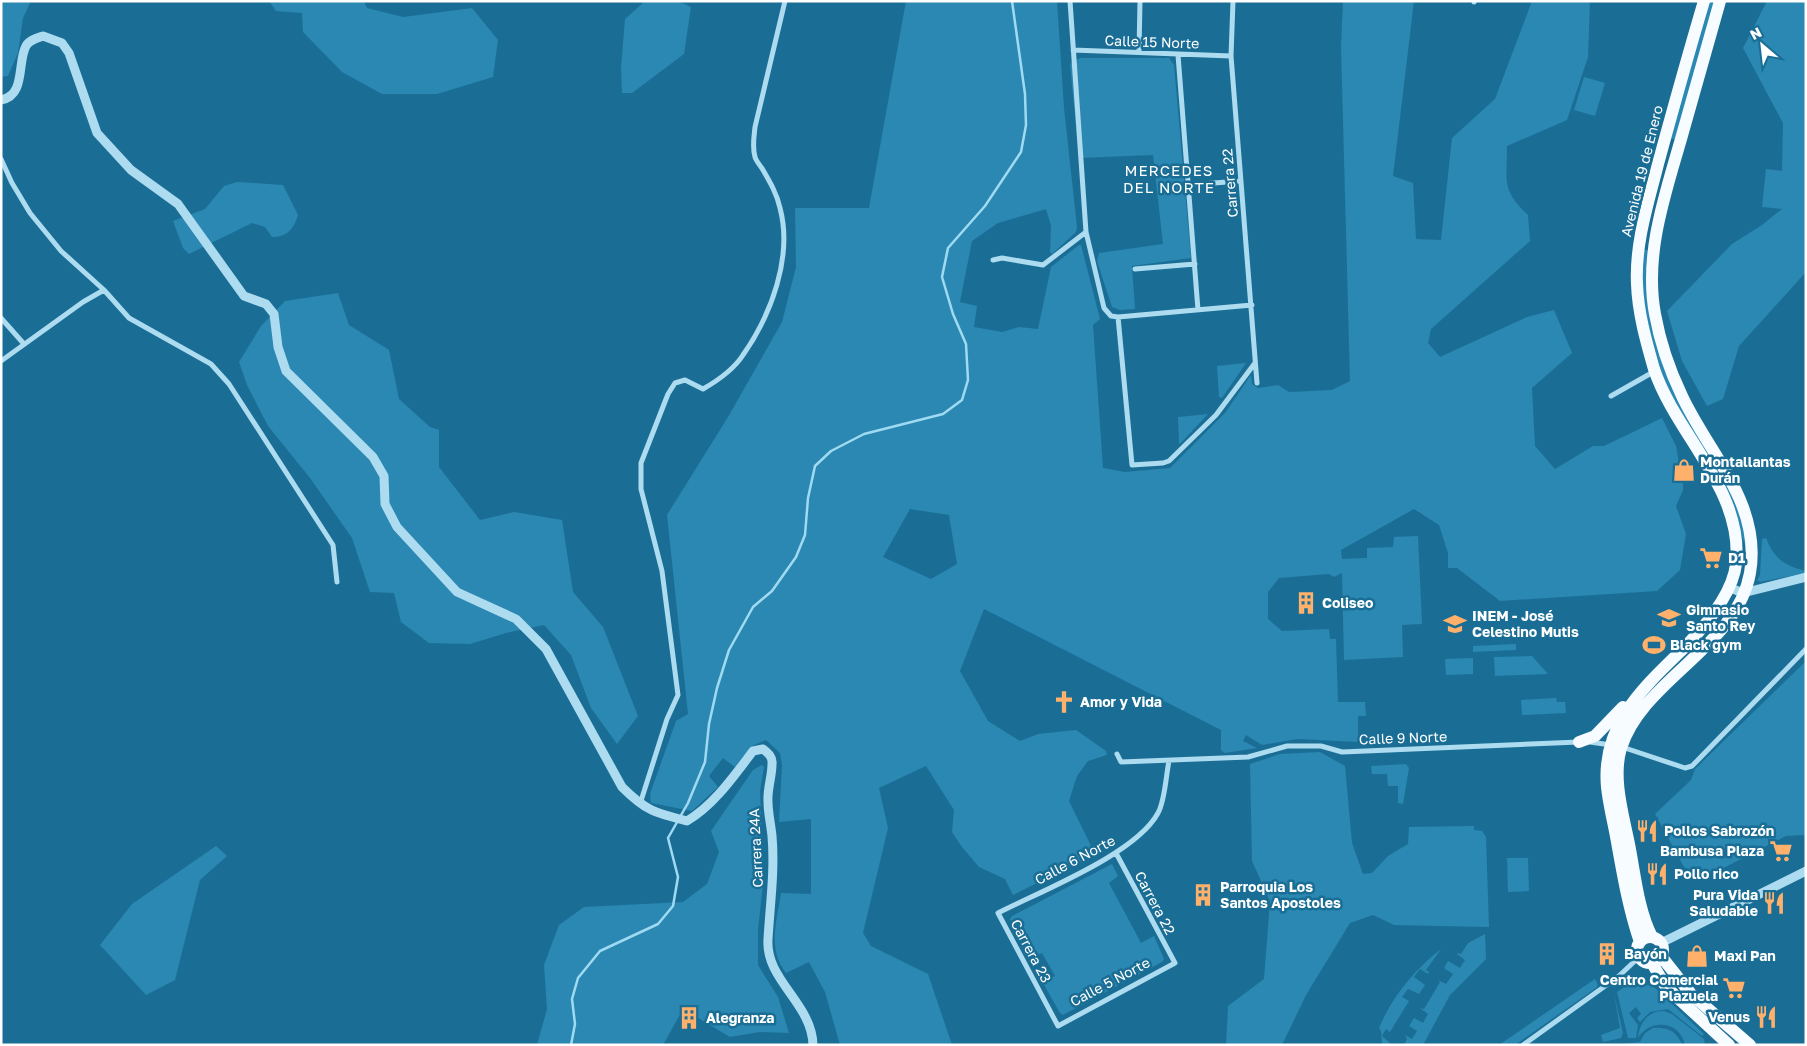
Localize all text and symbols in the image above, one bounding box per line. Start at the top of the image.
north arrow [1737,20,1787,70]
text: N [1747,23,1764,43]
street label: Calle 15 Norte [1104,31,1200,52]
street label: Avenida 19 de Enero [1617,104,1666,238]
street label: Carrera 22 [1218,148,1241,218]
district label: MERCEDES DEL NORTE [1123,161,1215,196]
place label: Montallantas Durán [1700,453,1791,486]
shop icon: Montallantas Durán [1671,457,1697,483]
supermarket icon: D1 [1698,545,1724,571]
place label: D1 [1728,549,1745,566]
building icon: Coliseo [1293,590,1319,616]
place label: Coliseo [1322,594,1373,611]
place label: Gimnasio Santo Rey [1686,601,1756,634]
school or university icon: Gimnasio Santo Rey [1656,605,1682,631]
place label: INEM - José Celestino Mutis [1472,607,1579,640]
school or university icon: INEM - José Celestino Mutis [1442,611,1468,637]
sports icon: Black gym [1641,632,1667,658]
place label: Black gym [1670,636,1742,653]
church icon: Amor y Vida [1051,689,1077,715]
place label: Amor y Vida [1080,693,1162,710]
street label: Calle 9 Norte [1359,727,1447,748]
street label: Carrera 24A [745,807,766,888]
restaurant icon: Pollos Sabrozón [1634,818,1660,844]
place label: Pollos Sabrozón [1664,822,1774,839]
street label: Calle 6 Norte [1032,831,1118,888]
supermarket icon: Bambusa Plaza [1768,838,1794,864]
place label: Bambusa Plaza [1660,842,1764,859]
restaurant icon: Pollo rico [1644,861,1670,887]
place label: Pollo rico [1674,865,1739,882]
street label: Carrera 22 [1132,868,1179,937]
place label: Parroquia Los Santos Apostoles [1220,878,1341,911]
building icon: Parroquia Los Santos Apostoles [1190,882,1216,908]
place label: Pura Vida Saludable [1689,886,1758,919]
restaurant icon: Pura Vida Saludable [1761,890,1787,916]
street label: Carrera 23 [1008,916,1055,985]
building icon: Bayón [1594,941,1620,967]
shop icon: Maxi Pan [1684,943,1710,969]
place label: Bayón [1624,945,1667,962]
place label: Maxi Pan [1714,947,1776,964]
street label: Calle 5 Norte [1067,953,1153,1010]
place label: Centro Comercial Plazuela [1600,971,1718,1004]
supermarket icon: Centro Comercial Plazuela [1721,975,1747,1001]
restaurant icon: Venus [1753,1004,1779,1030]
building icon: Alegranza [676,1005,702,1031]
place label: Venus [1708,1008,1750,1025]
place label: Alegranza [706,1009,774,1026]

